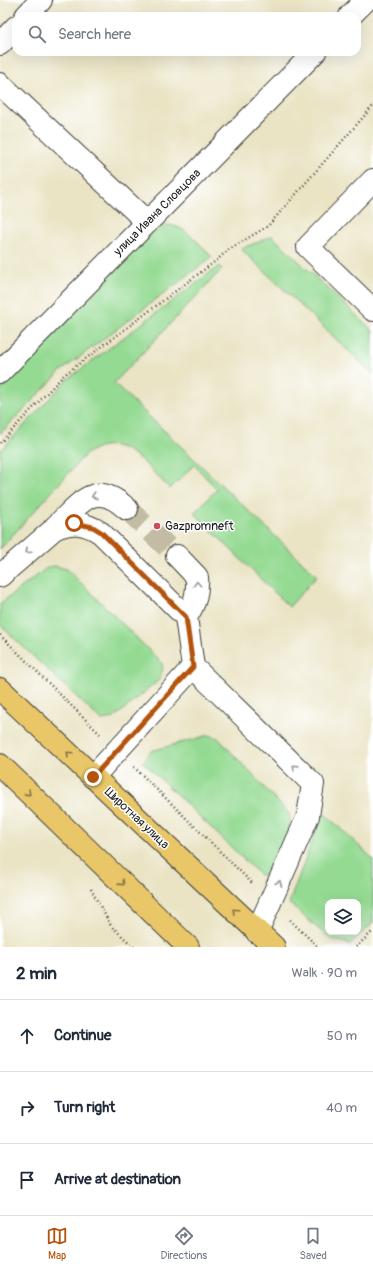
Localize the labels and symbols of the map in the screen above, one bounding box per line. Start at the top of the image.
street label: улица Ивана Словцова [110,165,204,260]
one-way arrow [90,491,97,500]
route start [65,514,83,532]
place label: Gazpromneft [165,519,234,534]
marker: Gazpromneft [152,521,162,531]
one-way arrow [25,546,33,554]
one-way arrow [193,581,201,587]
one-way arrow [66,751,74,759]
one-way arrow [292,764,300,772]
route end [84,768,102,786]
street label: Широтная улица [101,785,172,852]
one-way arrow [23,788,31,795]
one-way arrow [117,878,124,885]
one-way arrow [274,880,282,887]
one-way arrow [232,908,240,915]

